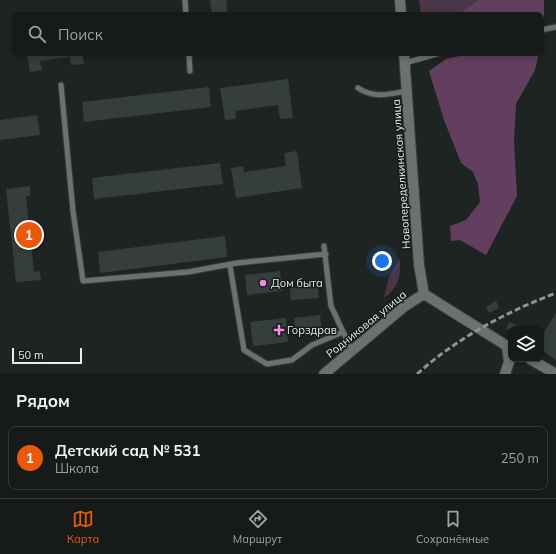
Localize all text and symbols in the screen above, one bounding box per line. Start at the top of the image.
search box [12,12,544,56]
icon: search [26,23,48,45]
text: Поиск [58,25,103,44]
street label: Новопеределкинская улица [389,99,413,249]
pin: 1 [16,220,42,250]
your location [372,251,392,271]
place label: Дом быта [271,276,323,290]
marker: Дом быта [258,278,268,288]
street label: Родниковая улица [323,287,409,361]
place label: Горздрав [287,323,337,337]
marker: Горздрав [274,325,284,335]
map controls [508,326,544,362]
button: layers [508,326,544,362]
scale bar [12,346,82,365]
text: 50 m [18,348,44,362]
text: Рядом [16,390,70,411]
text: Детский сад № 531 [55,441,201,460]
text: 1 [26,450,34,466]
text: 250 m [501,450,539,466]
text: Школа [55,460,99,476]
tab: Карта [67,508,99,546]
tab: Маршрут [233,508,282,546]
tab: Сохранённые [416,508,489,546]

